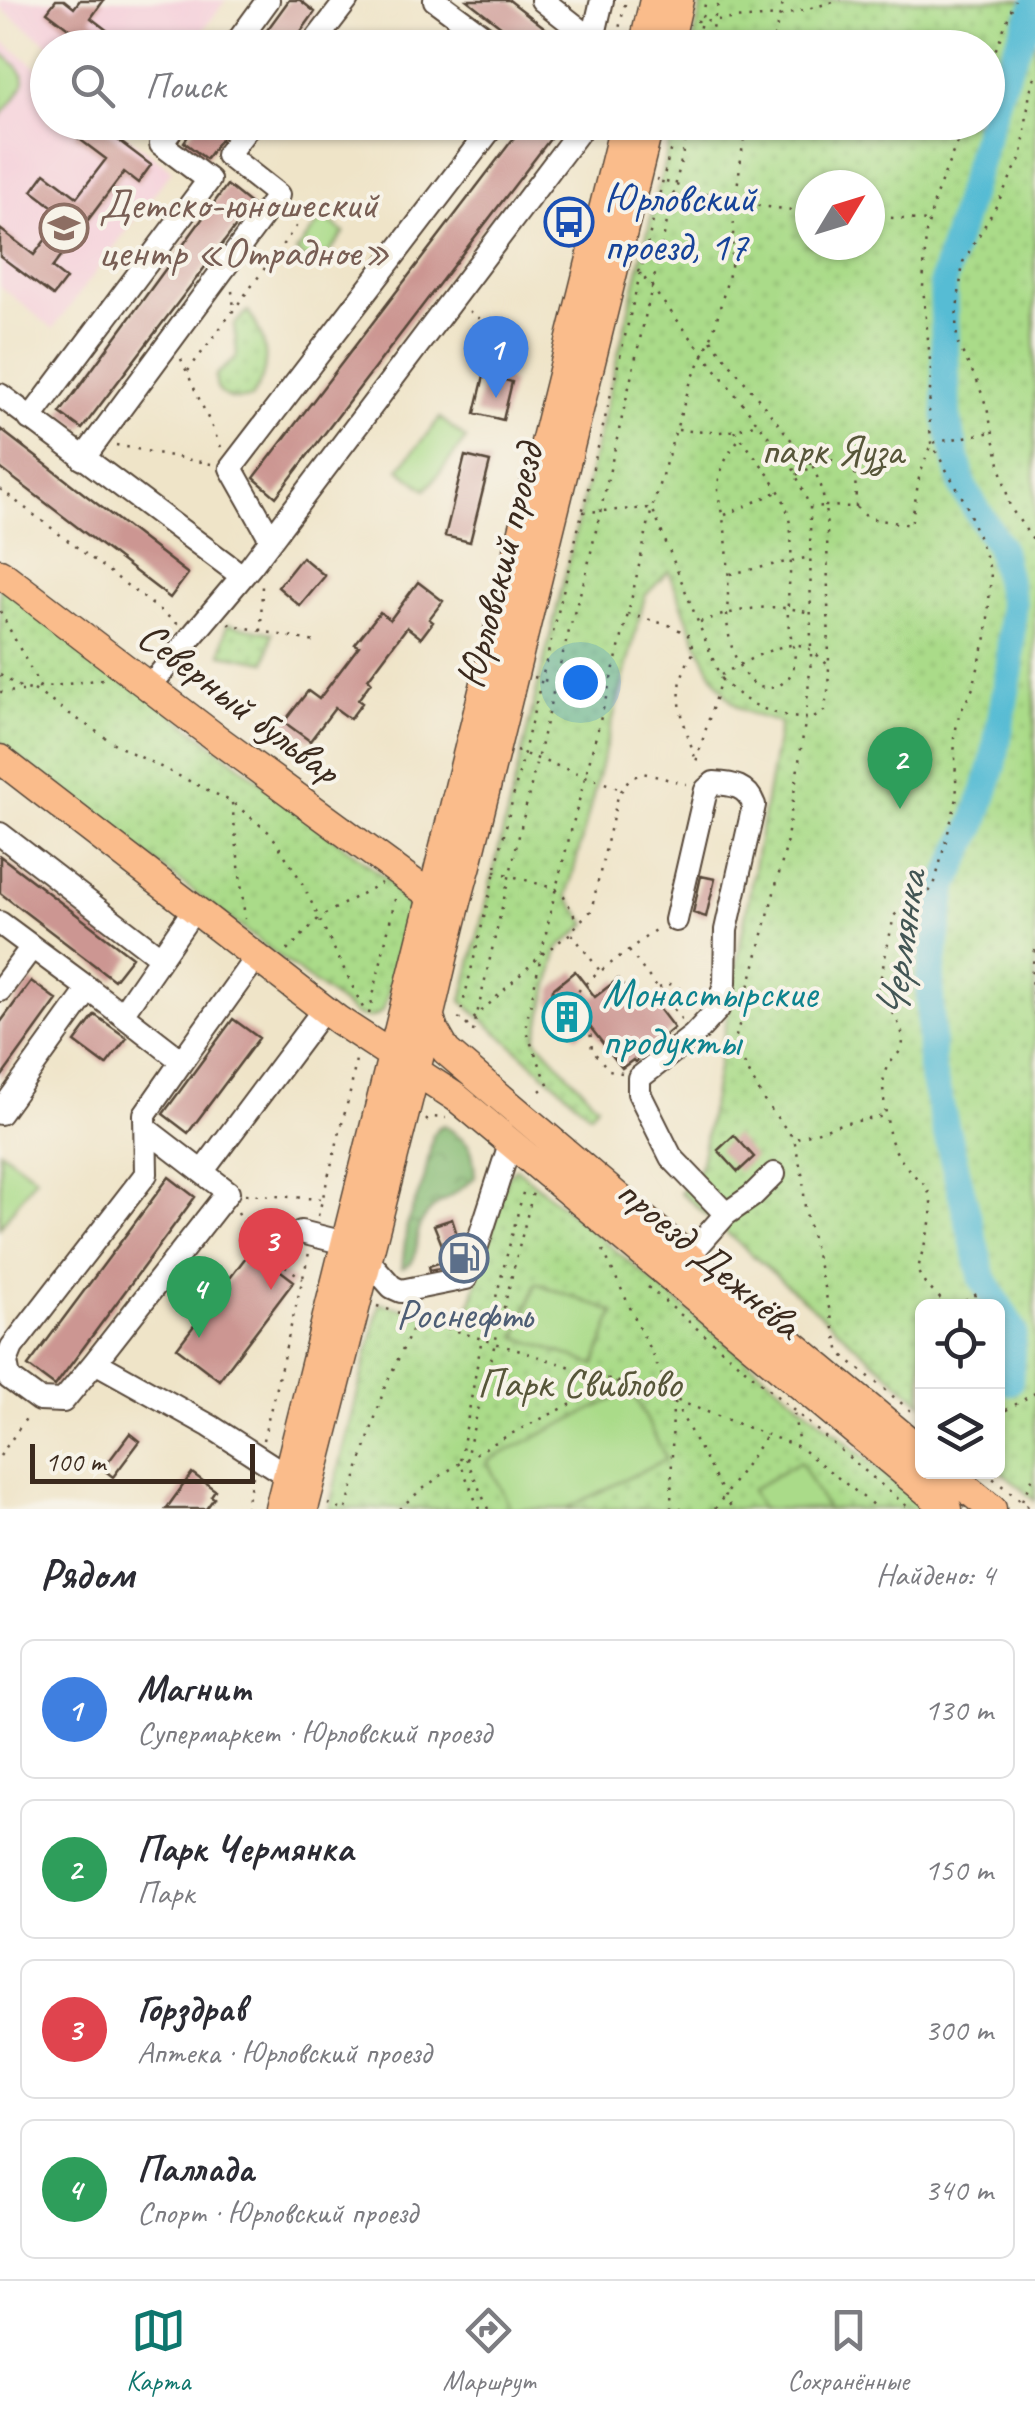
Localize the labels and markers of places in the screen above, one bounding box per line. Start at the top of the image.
place label: Юрловский проезд, 17 [604,172,758,273]
place label: Детско-юношеский центр «Отрадное» [99,178,390,279]
bus stop icon: Юрловский проезд, 17 [543,196,595,248]
school or university icon: Детско-юношеский центр «Отрадное» [38,202,90,254]
pin: 1 [464,316,528,398]
pin: 2 [868,726,932,809]
place label: Монастырские продукты [602,967,819,1068]
building icon: Монастырские продукты [541,991,593,1043]
pin: 3 [238,1208,304,1290]
fuel station icon: Роснефть [438,1232,490,1284]
pin: 4 [166,1256,232,1338]
place label: Роснефть [396,1288,535,1341]

